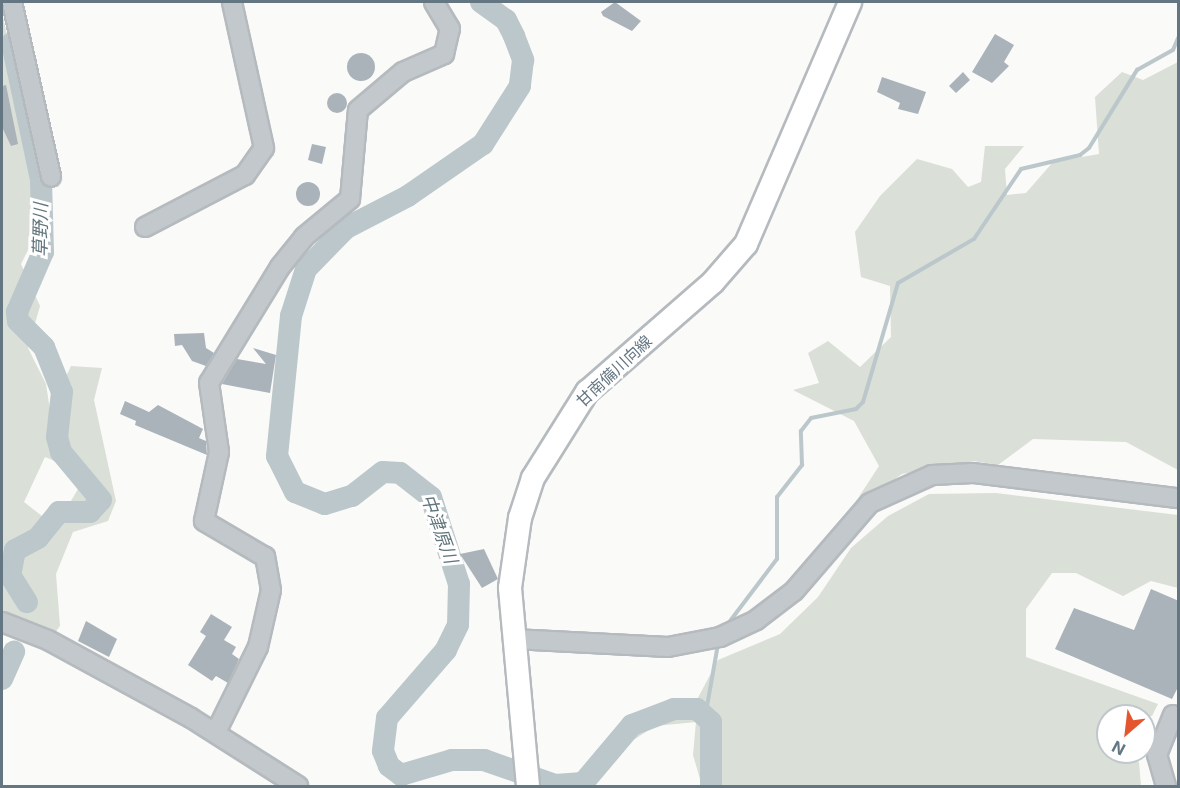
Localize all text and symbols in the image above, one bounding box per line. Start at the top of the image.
water label: 草野川 [30,203,52,257]
street label: 甘南備川向線 [572,331,656,411]
water label: 中津原川 [417,491,461,567]
north arrow [1096,704,1156,764]
text: N [1108,736,1129,760]

